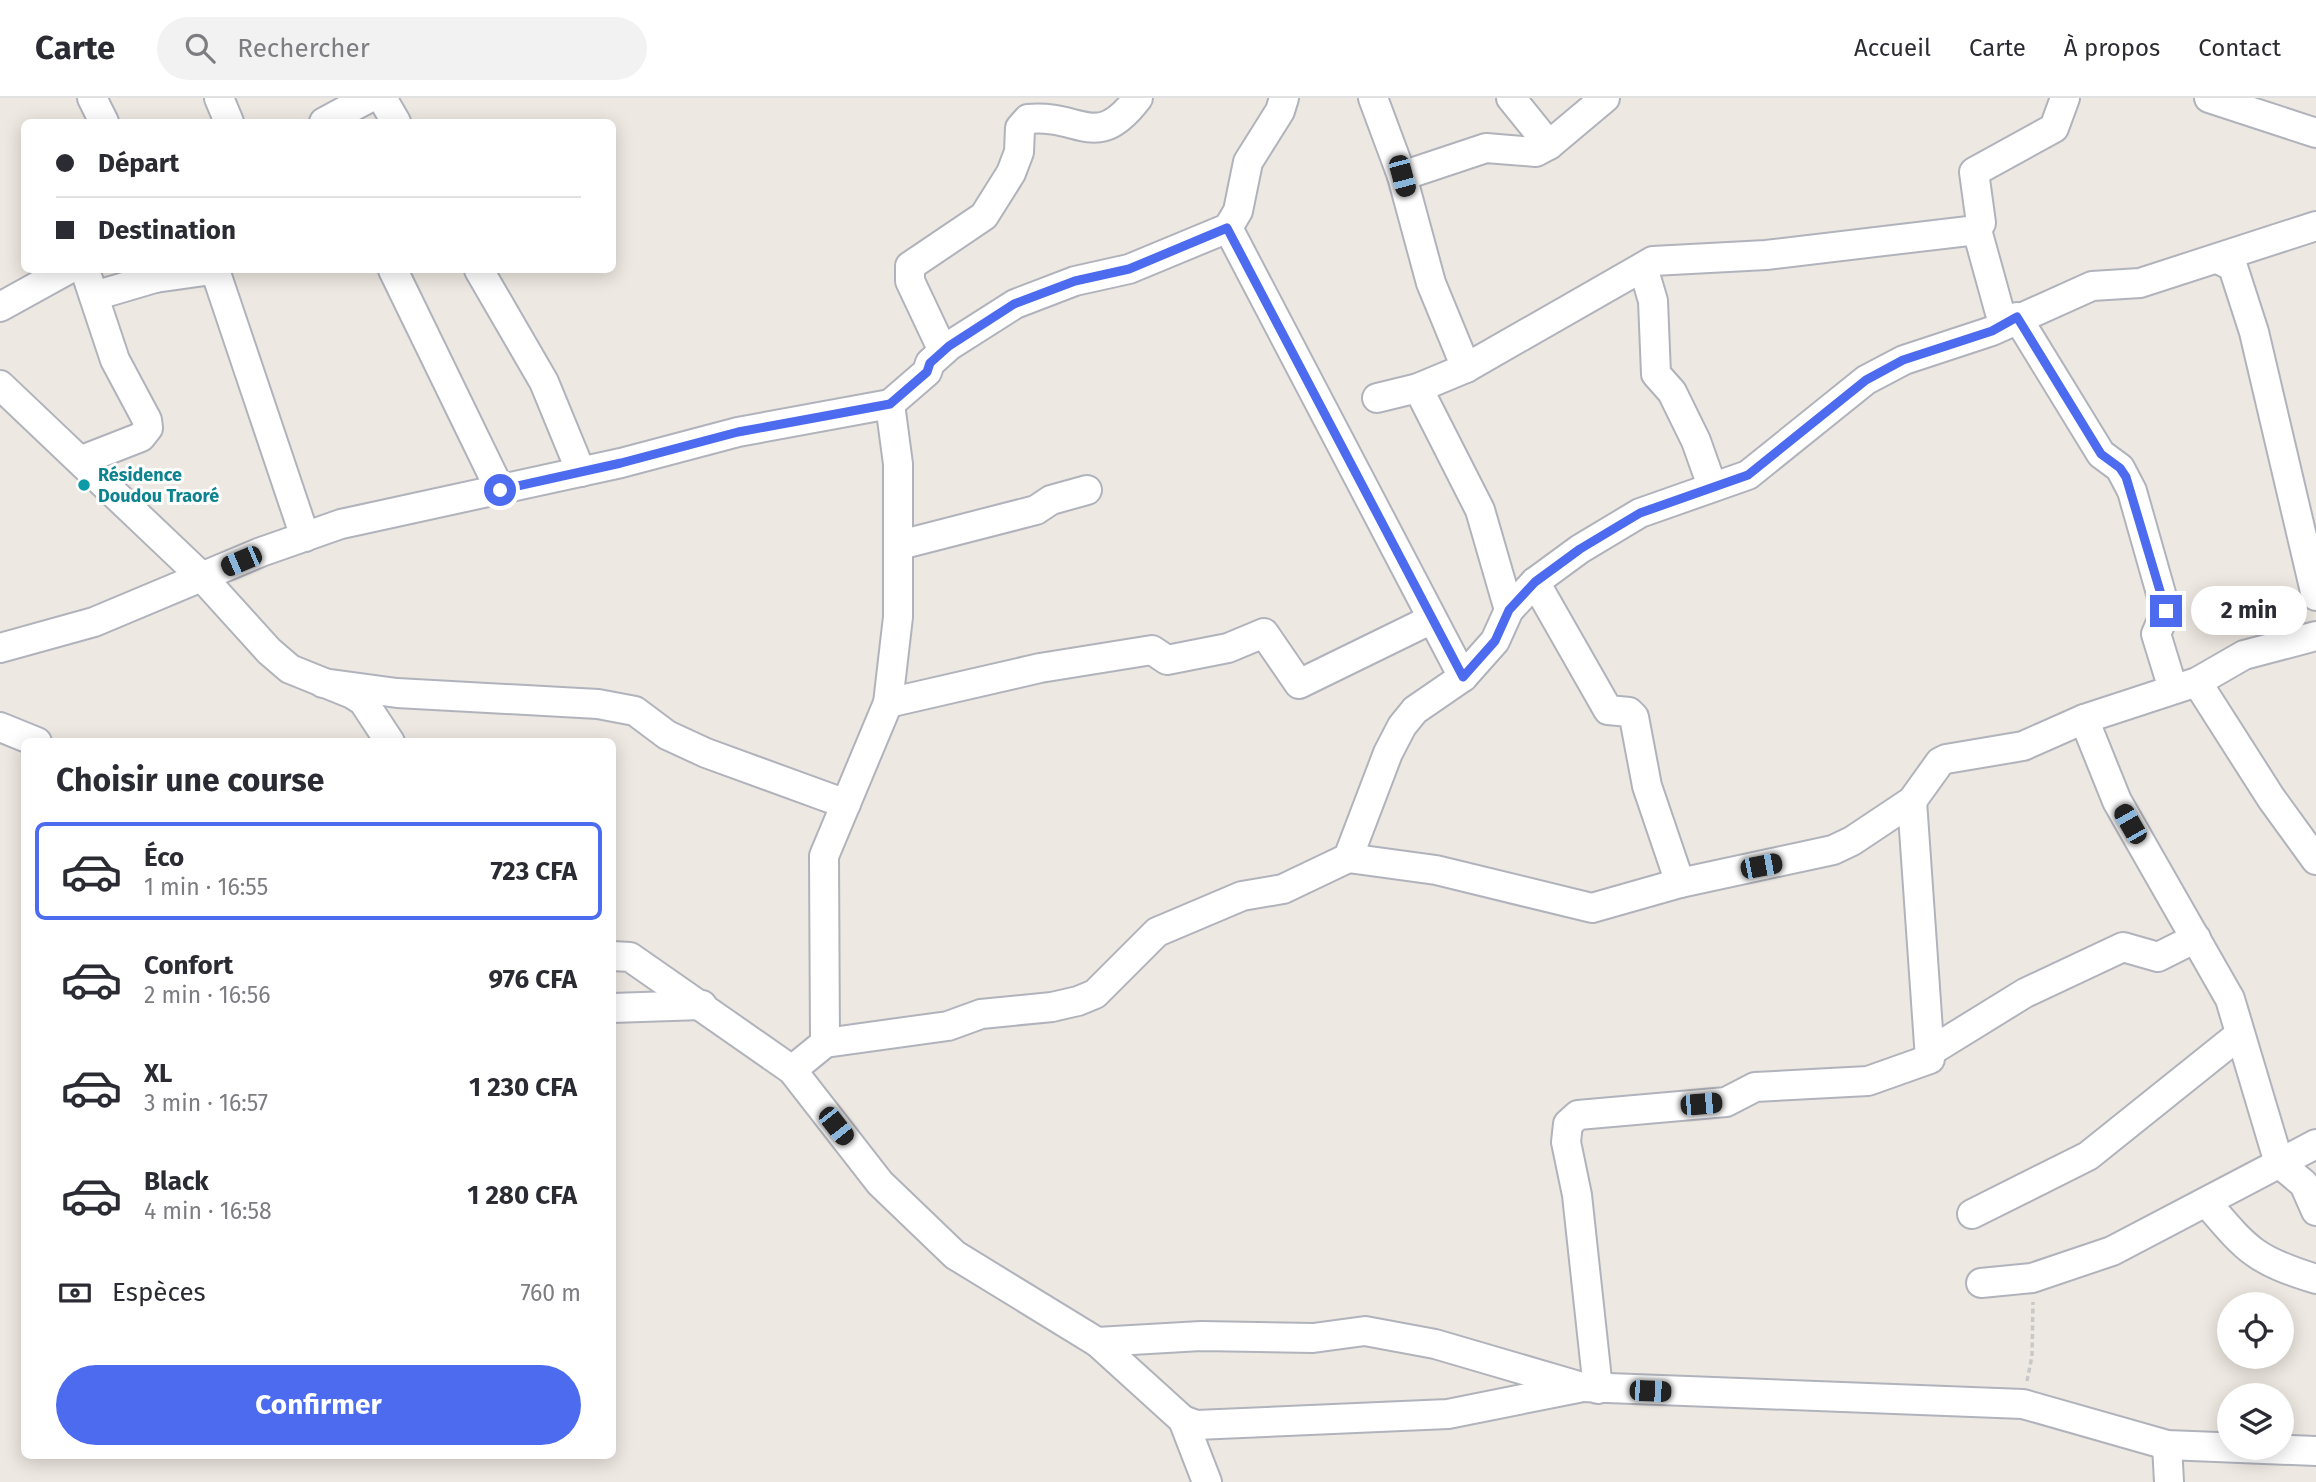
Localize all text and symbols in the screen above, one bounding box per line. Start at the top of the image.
search box [157,17,647,80]
text: Carte [35,28,115,68]
icon: search [181,29,219,67]
text: Rechercher [237,33,370,64]
text: Accueil [1854,34,1931,62]
text: Carte [1969,34,2026,62]
text: À propos [2064,34,2160,62]
text: Contact [2198,34,2281,62]
text: Départ [98,148,179,179]
car [1387,153,1418,199]
text: Destination [98,215,236,246]
place label: Résidence Doudou Traoré [98,464,219,507]
route start [484,474,516,506]
marker: Résidence Doudou Traoré [76,477,92,493]
car [218,543,265,579]
callout: 2 min [2190,587,2306,636]
route end [2150,595,2182,627]
text: 2 min [2221,596,2277,624]
text: Choisir une course [56,761,324,799]
car [2111,801,2150,847]
icon: car [60,840,123,903]
text: Éco [144,842,184,873]
car [1739,852,1784,880]
text: 723 CFA [490,856,577,887]
text: 1 min · 16:55 [144,873,268,901]
icon: car [60,948,123,1011]
text: Confort [144,950,233,981]
text: 976 CFA [489,964,577,995]
text: 2 min · 16:56 [144,981,270,1009]
icon: car [60,1056,123,1119]
text: XL [144,1058,172,1089]
text: 1 230 CFA [469,1072,577,1103]
text: 3 min · 16:57 [144,1089,268,1117]
car [1680,1092,1723,1116]
car [815,1103,858,1149]
icon: car [60,1164,123,1227]
text: Black [144,1166,209,1197]
text: 1 280 CFA [467,1180,577,1211]
text: 4 min · 16:58 [144,1197,272,1225]
icon: cash [56,1274,94,1312]
text: Espèces [112,1277,206,1308]
text: 760 m [520,1279,581,1307]
map controls [2217,1292,2294,1460]
button: locate [2217,1292,2294,1369]
button: Confirmer [56,1365,581,1445]
car [1629,1380,1672,1402]
button: layers [2217,1383,2294,1460]

